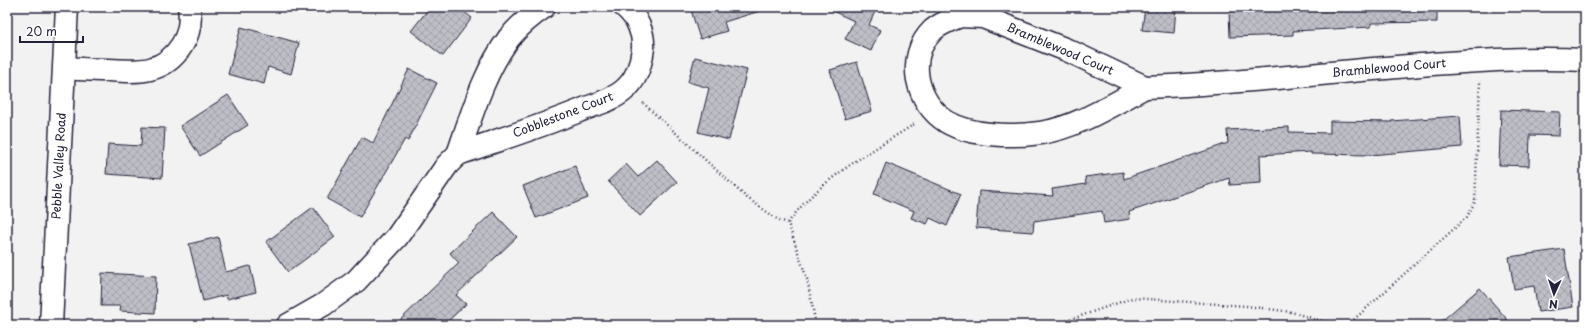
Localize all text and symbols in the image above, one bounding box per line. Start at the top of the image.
street label: Bramblewood Court [1004,17,1117,79]
scale bar [20,18,83,44]
text: 20 m [26,22,57,40]
street label: Bramblewood Court [1331,53,1447,81]
street label: Cobblestone Court [510,87,616,142]
street label: Pebble Valley Road [46,112,70,220]
north arrow [1534,274,1574,314]
text: N [1548,296,1558,313]

